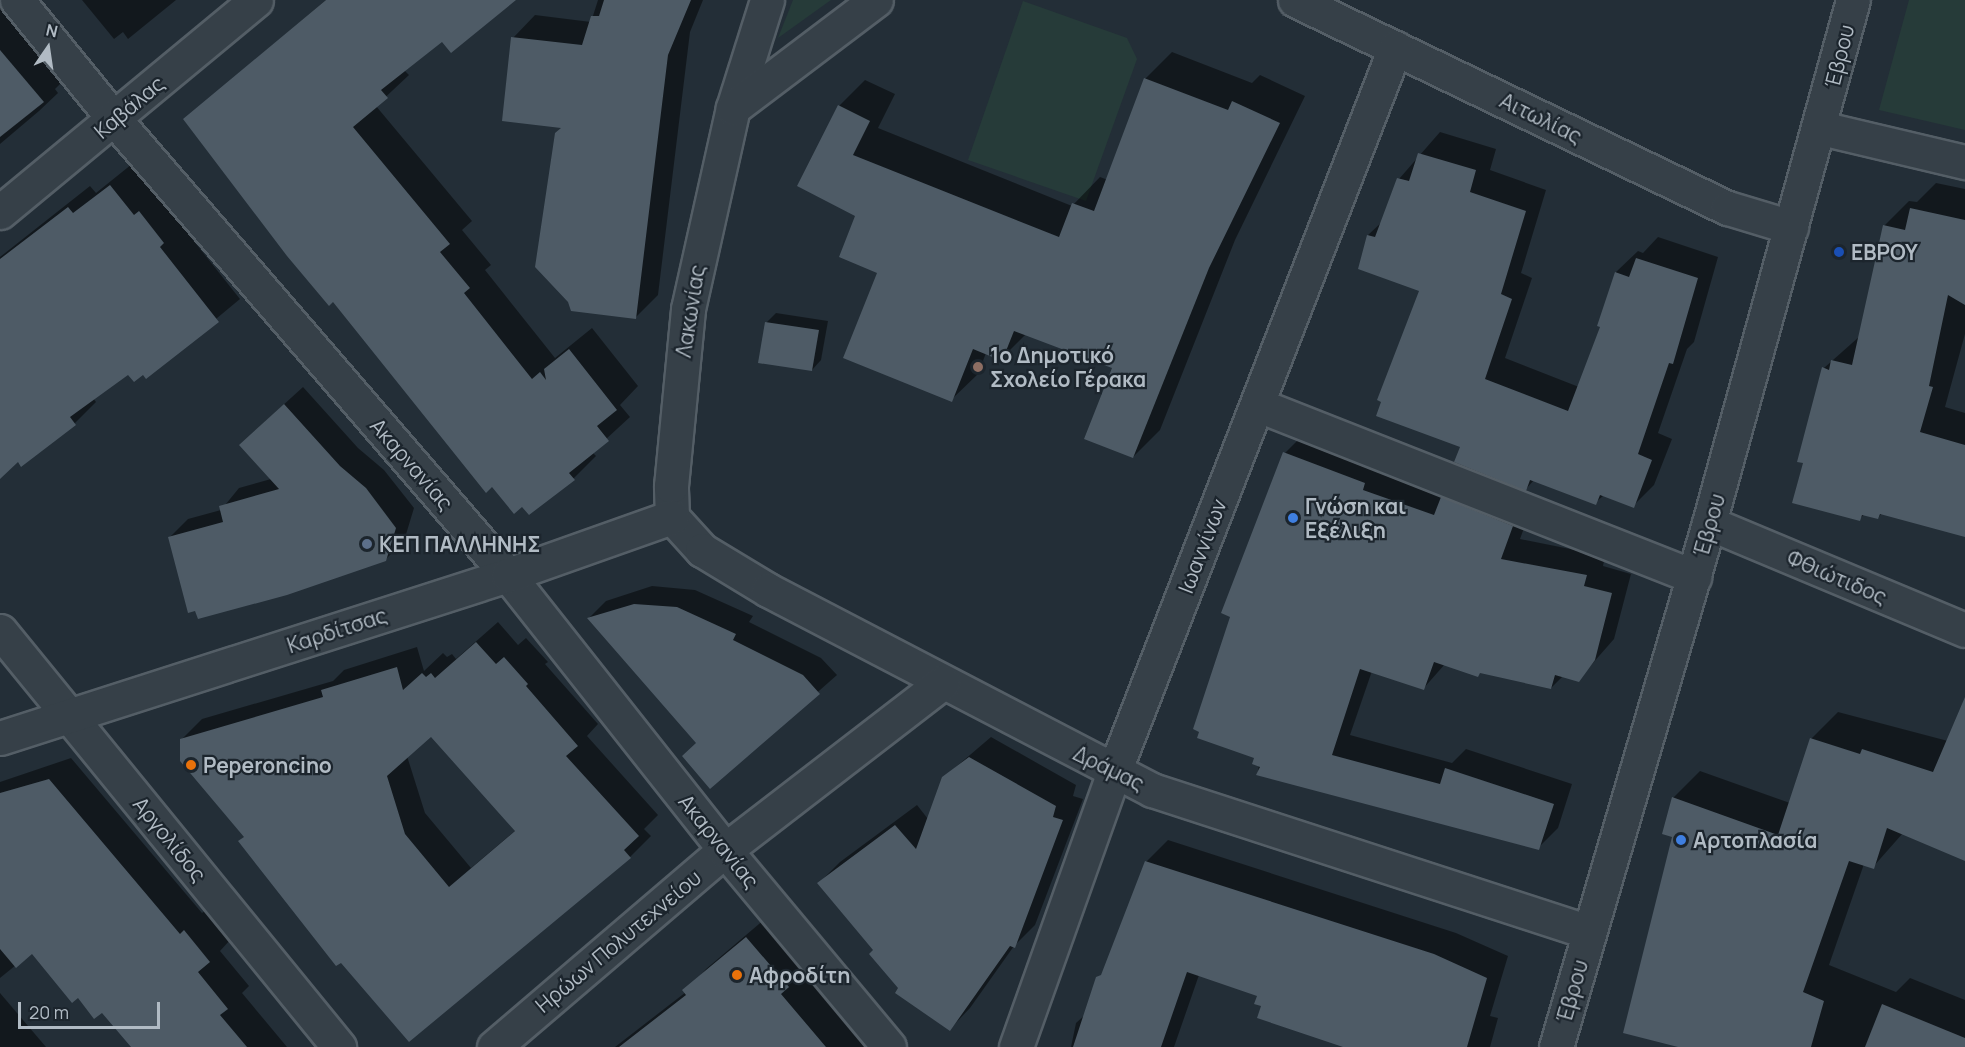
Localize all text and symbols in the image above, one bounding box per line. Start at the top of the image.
north arrow [18,18,78,78]
text: N [44,18,60,42]
street label: Έβρου [1819,22,1859,90]
street label: Καβάλας [89,70,169,144]
street label: Αιτωλίας [1496,87,1586,149]
place label: ΕΒΡΟΥ [1851,239,1918,265]
marker: ΕΒΡΟΥ [1832,245,1846,259]
street label: Λακωνίας [670,263,710,359]
place label: 1ο Δημοτικό Σχολείο Γέρακα [990,342,1146,392]
marker: 1ο Δημοτικό Σχολείο Γέρακα [971,360,985,374]
street label: Ακαρνανίας [365,413,459,515]
street label: Έβρου [1688,491,1730,559]
place label: Γνώση και Εξέλιξη [1305,493,1407,543]
street label: Ιωαννίνων [1173,495,1231,597]
marker: Γνώση και Εξέλιξη [1286,511,1300,525]
place label: ΚΕΠ ΠΑΛΛΗΝΗΣ [379,531,540,557]
marker: ΚΕΠ ΠΑΛΛΗΝΗΣ [360,537,374,551]
street label: Φθιώτιδος [1783,545,1891,609]
street label: Καρδίτσας [284,602,390,658]
street label: Δράμας [1069,740,1149,796]
place label: Peperoncino [203,752,332,778]
marker: Peperoncino [184,758,198,772]
street label: Ακαρνανίας [674,789,764,893]
street label: Αργολίδος [128,792,212,886]
place label: Αρτοπλασία [1693,827,1817,853]
marker: Αρτοπλασία [1674,833,1688,847]
street label: Ηρώων Πολυτεχνείου [530,864,706,1018]
street label: Έβρου [1551,957,1593,1025]
place label: Αφροδίτη [749,962,850,988]
marker: Αφροδίτη [730,968,744,982]
scale bar [21,990,164,1028]
text: 20 m [29,1000,69,1024]

